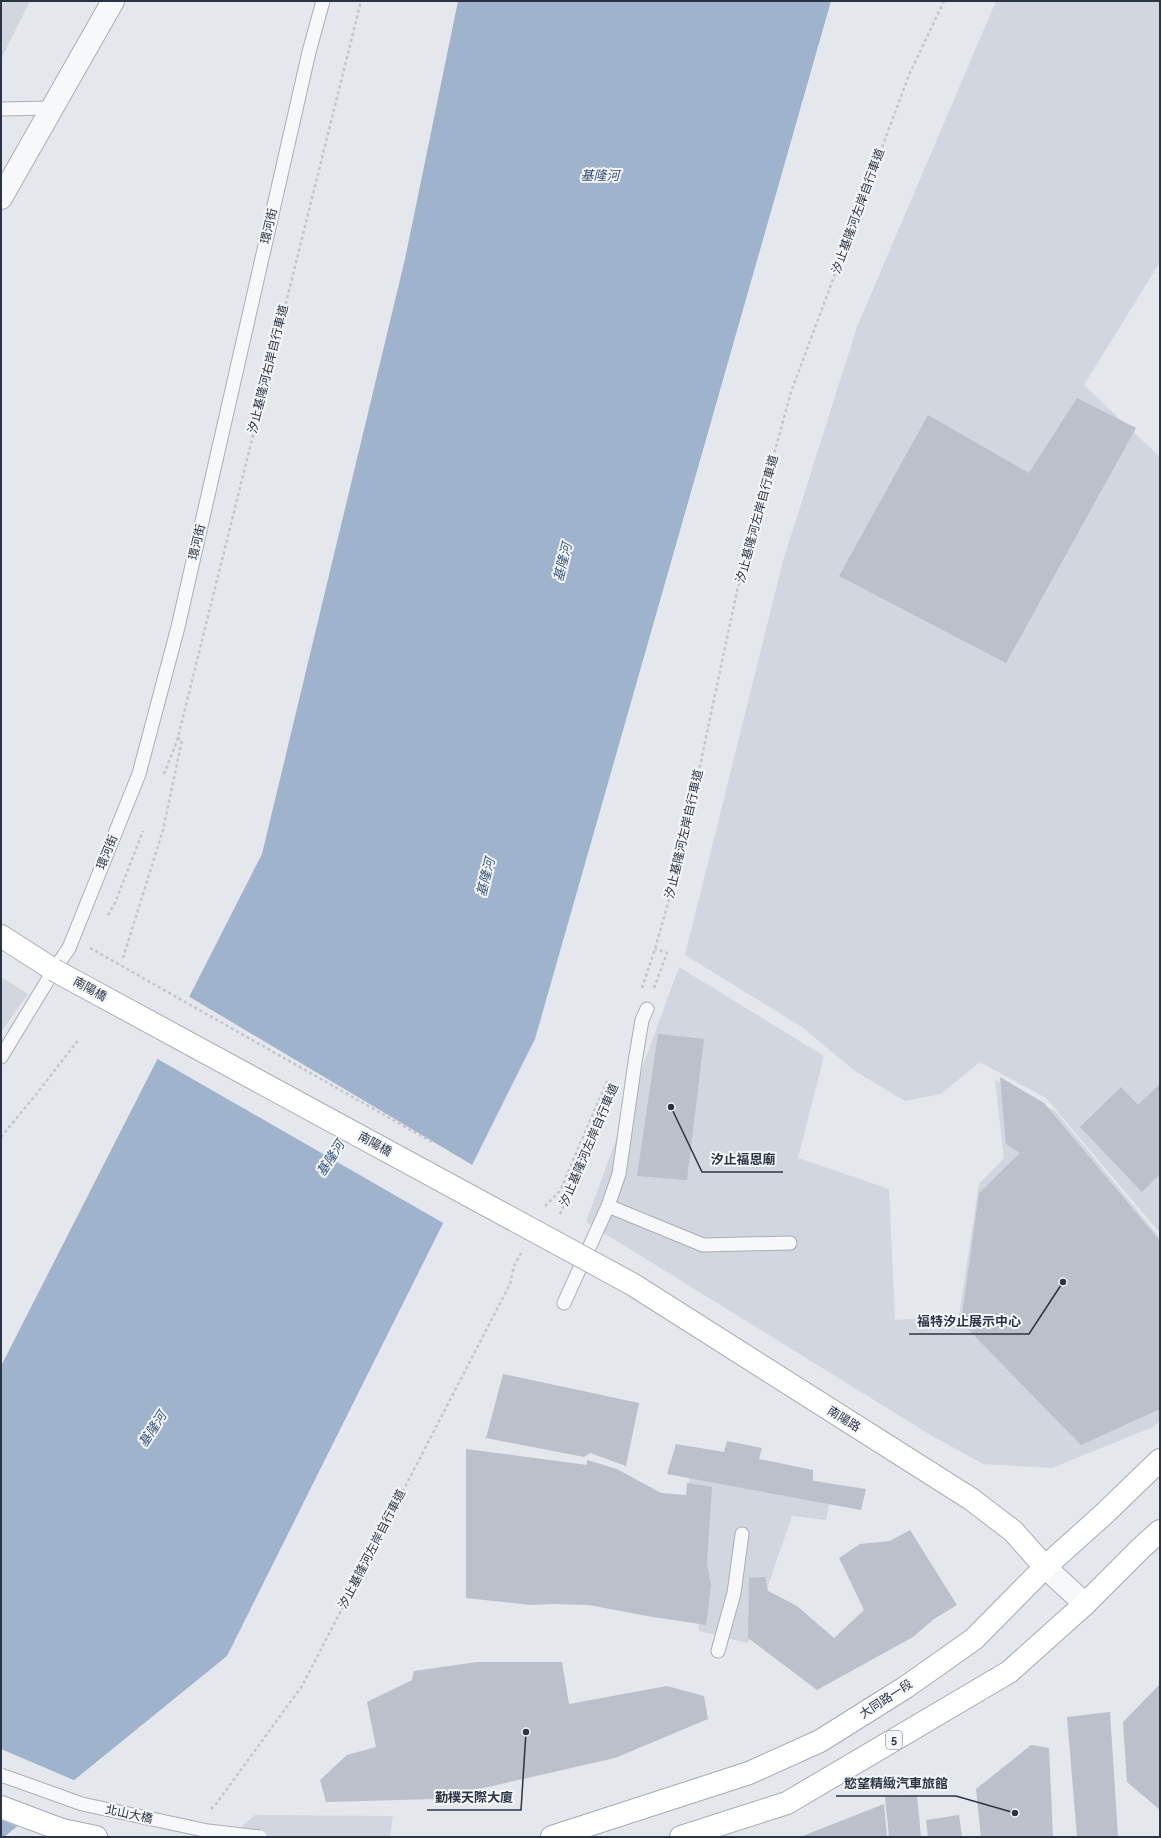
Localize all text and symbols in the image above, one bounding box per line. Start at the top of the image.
street label: 汐止基隆河左岸自行車道 [829,147,887,275]
water label: 基隆河 [580,168,622,183]
street label: 環河街 [258,207,280,245]
street label: 汐止基隆河右岸自行車道 [245,303,291,435]
street label: 汐止基隆河左岸自行車道 [733,453,781,585]
street label: 環河街 [186,523,208,561]
water label: 基隆河 [550,538,575,583]
street label: 汐止基隆河左岸自行車道 [662,768,706,900]
street label: 環河街 [94,833,120,871]
water label: 基隆河 [473,853,498,898]
street label: 南陽橋 [71,974,109,1004]
street label: 汐止基隆河左岸自行車道 [557,1082,621,1208]
street label: 南陽橋 [356,1129,394,1159]
water label: 基隆河 [314,1135,349,1179]
callout: 汐止福恩廟 [702,1147,783,1172]
text: 汐止福恩廟 [710,1152,776,1167]
callout: 福特汐止展示中心 [909,1309,1029,1334]
text: 福特汐止展示中心 [917,1314,1021,1329]
street label: 南陽路 [825,1404,863,1434]
water label: 基隆河 [136,1406,171,1450]
street label: 汐止基隆河左岸自行車道 [336,1487,408,1611]
street label: 大同路一段 [857,1677,915,1721]
road number: 5 [886,1731,902,1749]
callout: 慾望精緻汽車旅館 [836,1771,956,1796]
text: 慾望精緻汽車旅館 [844,1776,948,1791]
callout: 勤樸天際大廈 [427,1785,521,1810]
text: 勤樸天際大廈 [435,1790,513,1805]
street label: 北山大橋 [104,1802,154,1826]

